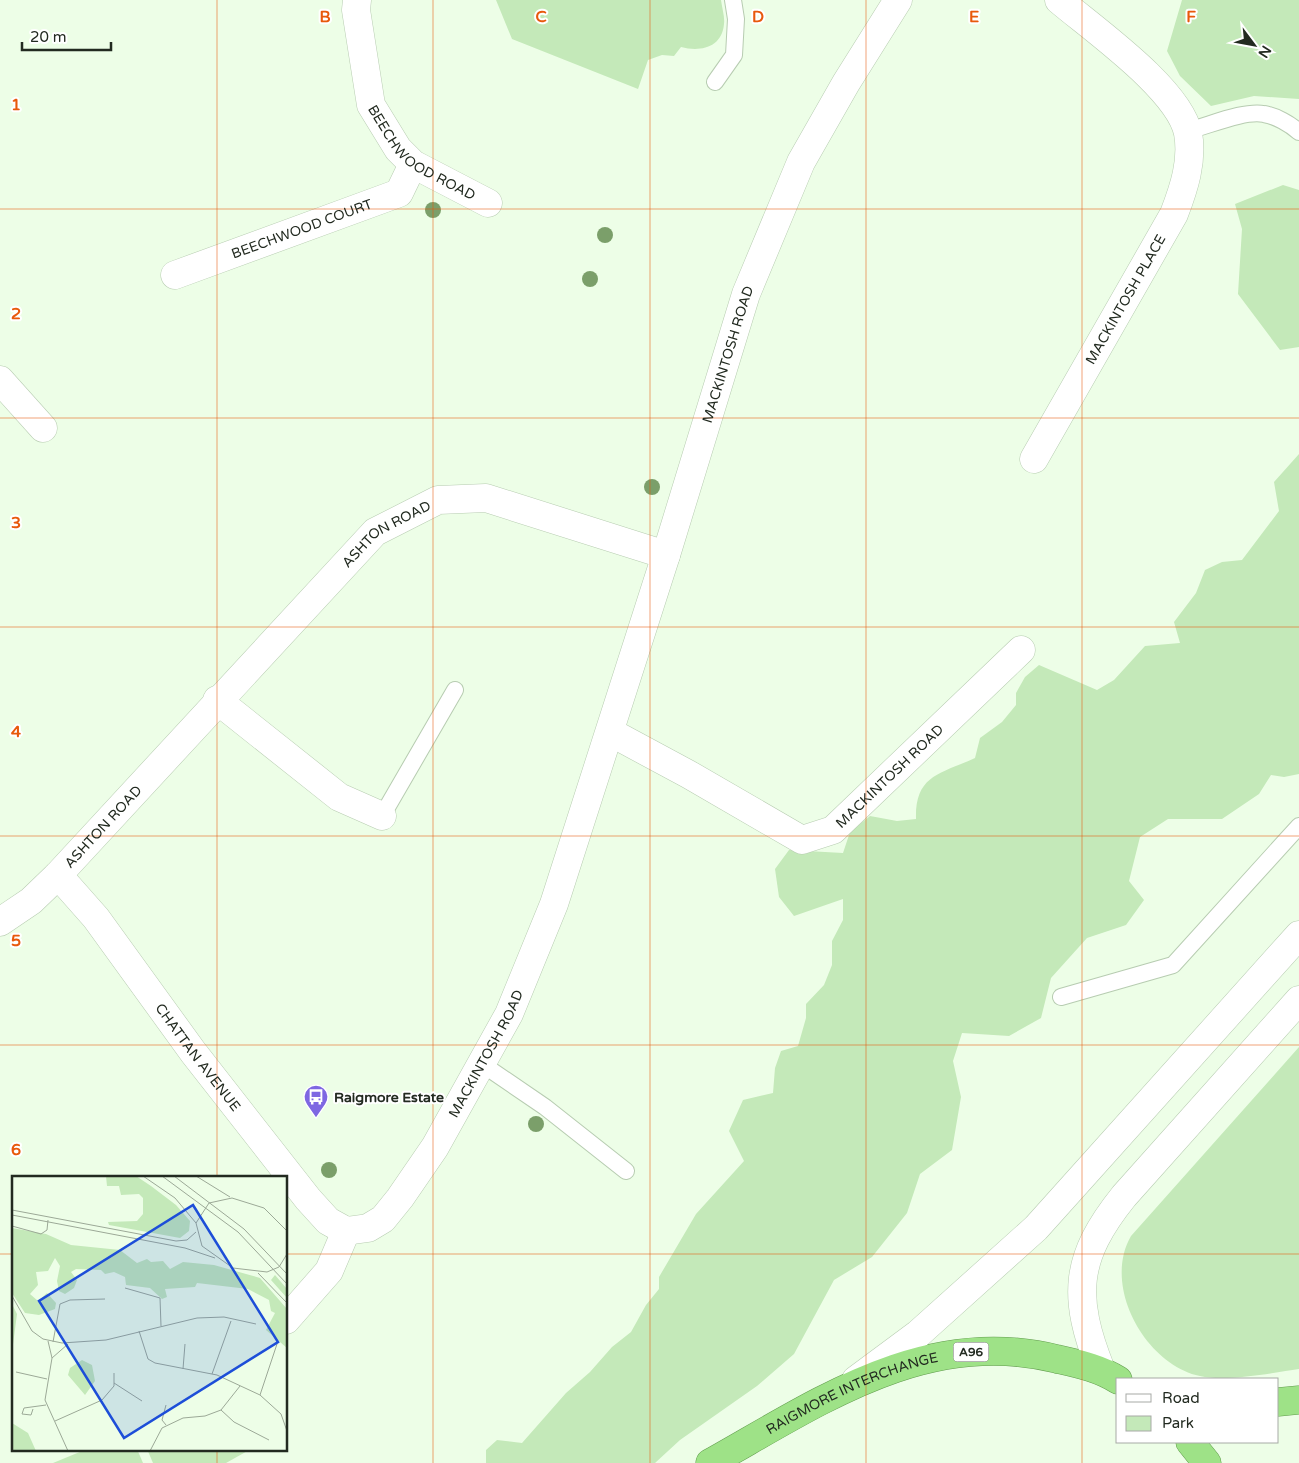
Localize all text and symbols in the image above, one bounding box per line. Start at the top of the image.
text: B [319,7,331,27]
text: C [535,7,547,27]
text: D [752,7,764,27]
text: E [969,7,979,27]
text: F [1186,7,1196,27]
scale bar [22,20,111,52]
north arrow [1229,20,1279,70]
text: 20 m [30,28,67,46]
text: N [1254,42,1275,61]
text: 1 [11,95,21,115]
street label: BEECHWOOD ROAD [364,102,479,204]
street label: BEECHWOOD COURT [229,195,375,262]
street label: MACKINTOSH PLACE [1082,231,1169,367]
street label: MACKINTOSH ROAD [698,283,757,425]
text: 2 [11,304,21,324]
street label: ASHTON ROAD [338,497,433,571]
text: 3 [11,513,21,533]
street label: MACKINTOSH ROAD [832,721,947,831]
text: 4 [11,722,21,742]
street label: ASHTON ROAD [61,782,145,871]
text: 5 [11,931,21,951]
street label: MACKINTOSH ROAD [445,987,527,1120]
street label: CHATTAN AVENUE [152,1000,244,1114]
bus stop icon: Raigmore Estate [303,1084,329,1118]
place label: Raigmore Estate [334,1089,444,1106]
text: 6 [11,1140,21,1160]
inset map [12,1176,288,1450]
road number: A96 [954,1342,988,1361]
street label: RAIGMORE INTERCHANGE [763,1348,940,1438]
legend [1116,1378,1279,1443]
text: Road [1162,1389,1200,1407]
text: Park [1162,1414,1194,1432]

